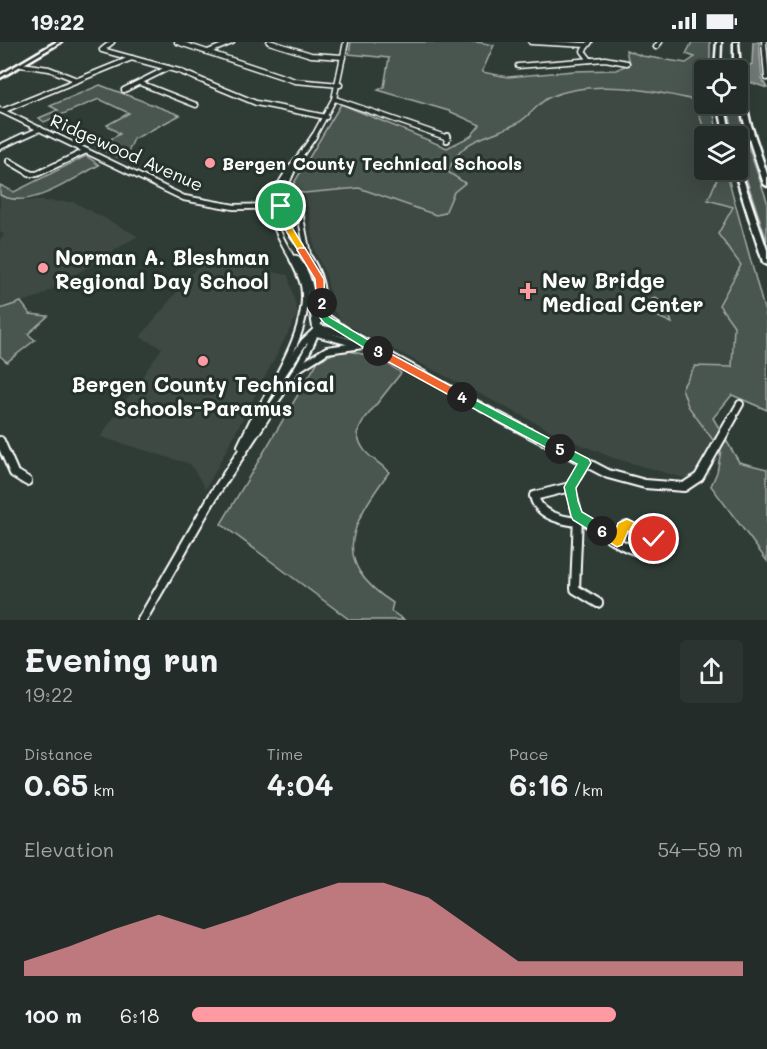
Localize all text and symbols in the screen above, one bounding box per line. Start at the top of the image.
text: 19:22 [30,7,85,36]
map controls [694,60,748,180]
button: locate [694,60,748,114]
street label: Ridgewood Avenue [47,108,207,196]
button: layers [694,126,748,180]
place label: Bergen County Technical Schools [222,151,522,175]
marker: Bergen County Technical Schools [203,156,217,170]
pin [255,180,306,231]
icon: arrive [264,189,297,222]
place label: Norman A. Bleshman Regional Day School [55,243,269,295]
marker: Norman A. Bleshman Regional Day School [36,261,50,275]
place label: New Bridge Medical Center [542,266,704,317]
marker: New Bridge Medical Center [519,282,537,300]
pin: 2 [307,288,337,318]
text: 2 [318,292,326,313]
pin: 3 [363,336,393,366]
text: 3 [373,340,383,361]
marker: Bergen County Technical Schools-Paramus [196,354,210,368]
place label: Bergen County Technical Schools-Paramus [72,370,334,421]
pin: 4 [447,382,477,412]
text: 4 [457,386,467,407]
pin: 5 [545,434,575,464]
text: 5 [555,438,565,459]
pin [628,513,679,564]
pin: 6 [587,516,617,546]
text: 6 [597,520,607,541]
icon: check [637,522,670,555]
text: Evening run [24,637,218,680]
button: share [680,640,743,703]
text: 19:22 [24,681,73,707]
text: Distance [24,743,93,764]
text: Time [267,743,303,764]
text: Pace [509,743,548,764]
text: 0.65 [24,764,88,804]
text: 4:04 [267,764,334,804]
text: 6:16 [509,764,568,804]
text: km [88,779,115,800]
text: /km [568,779,603,800]
text: Elevation [24,836,114,862]
text: 54–59 m [657,836,743,862]
text: 100 m [24,1002,82,1028]
text: 6:18 [120,1002,159,1028]

